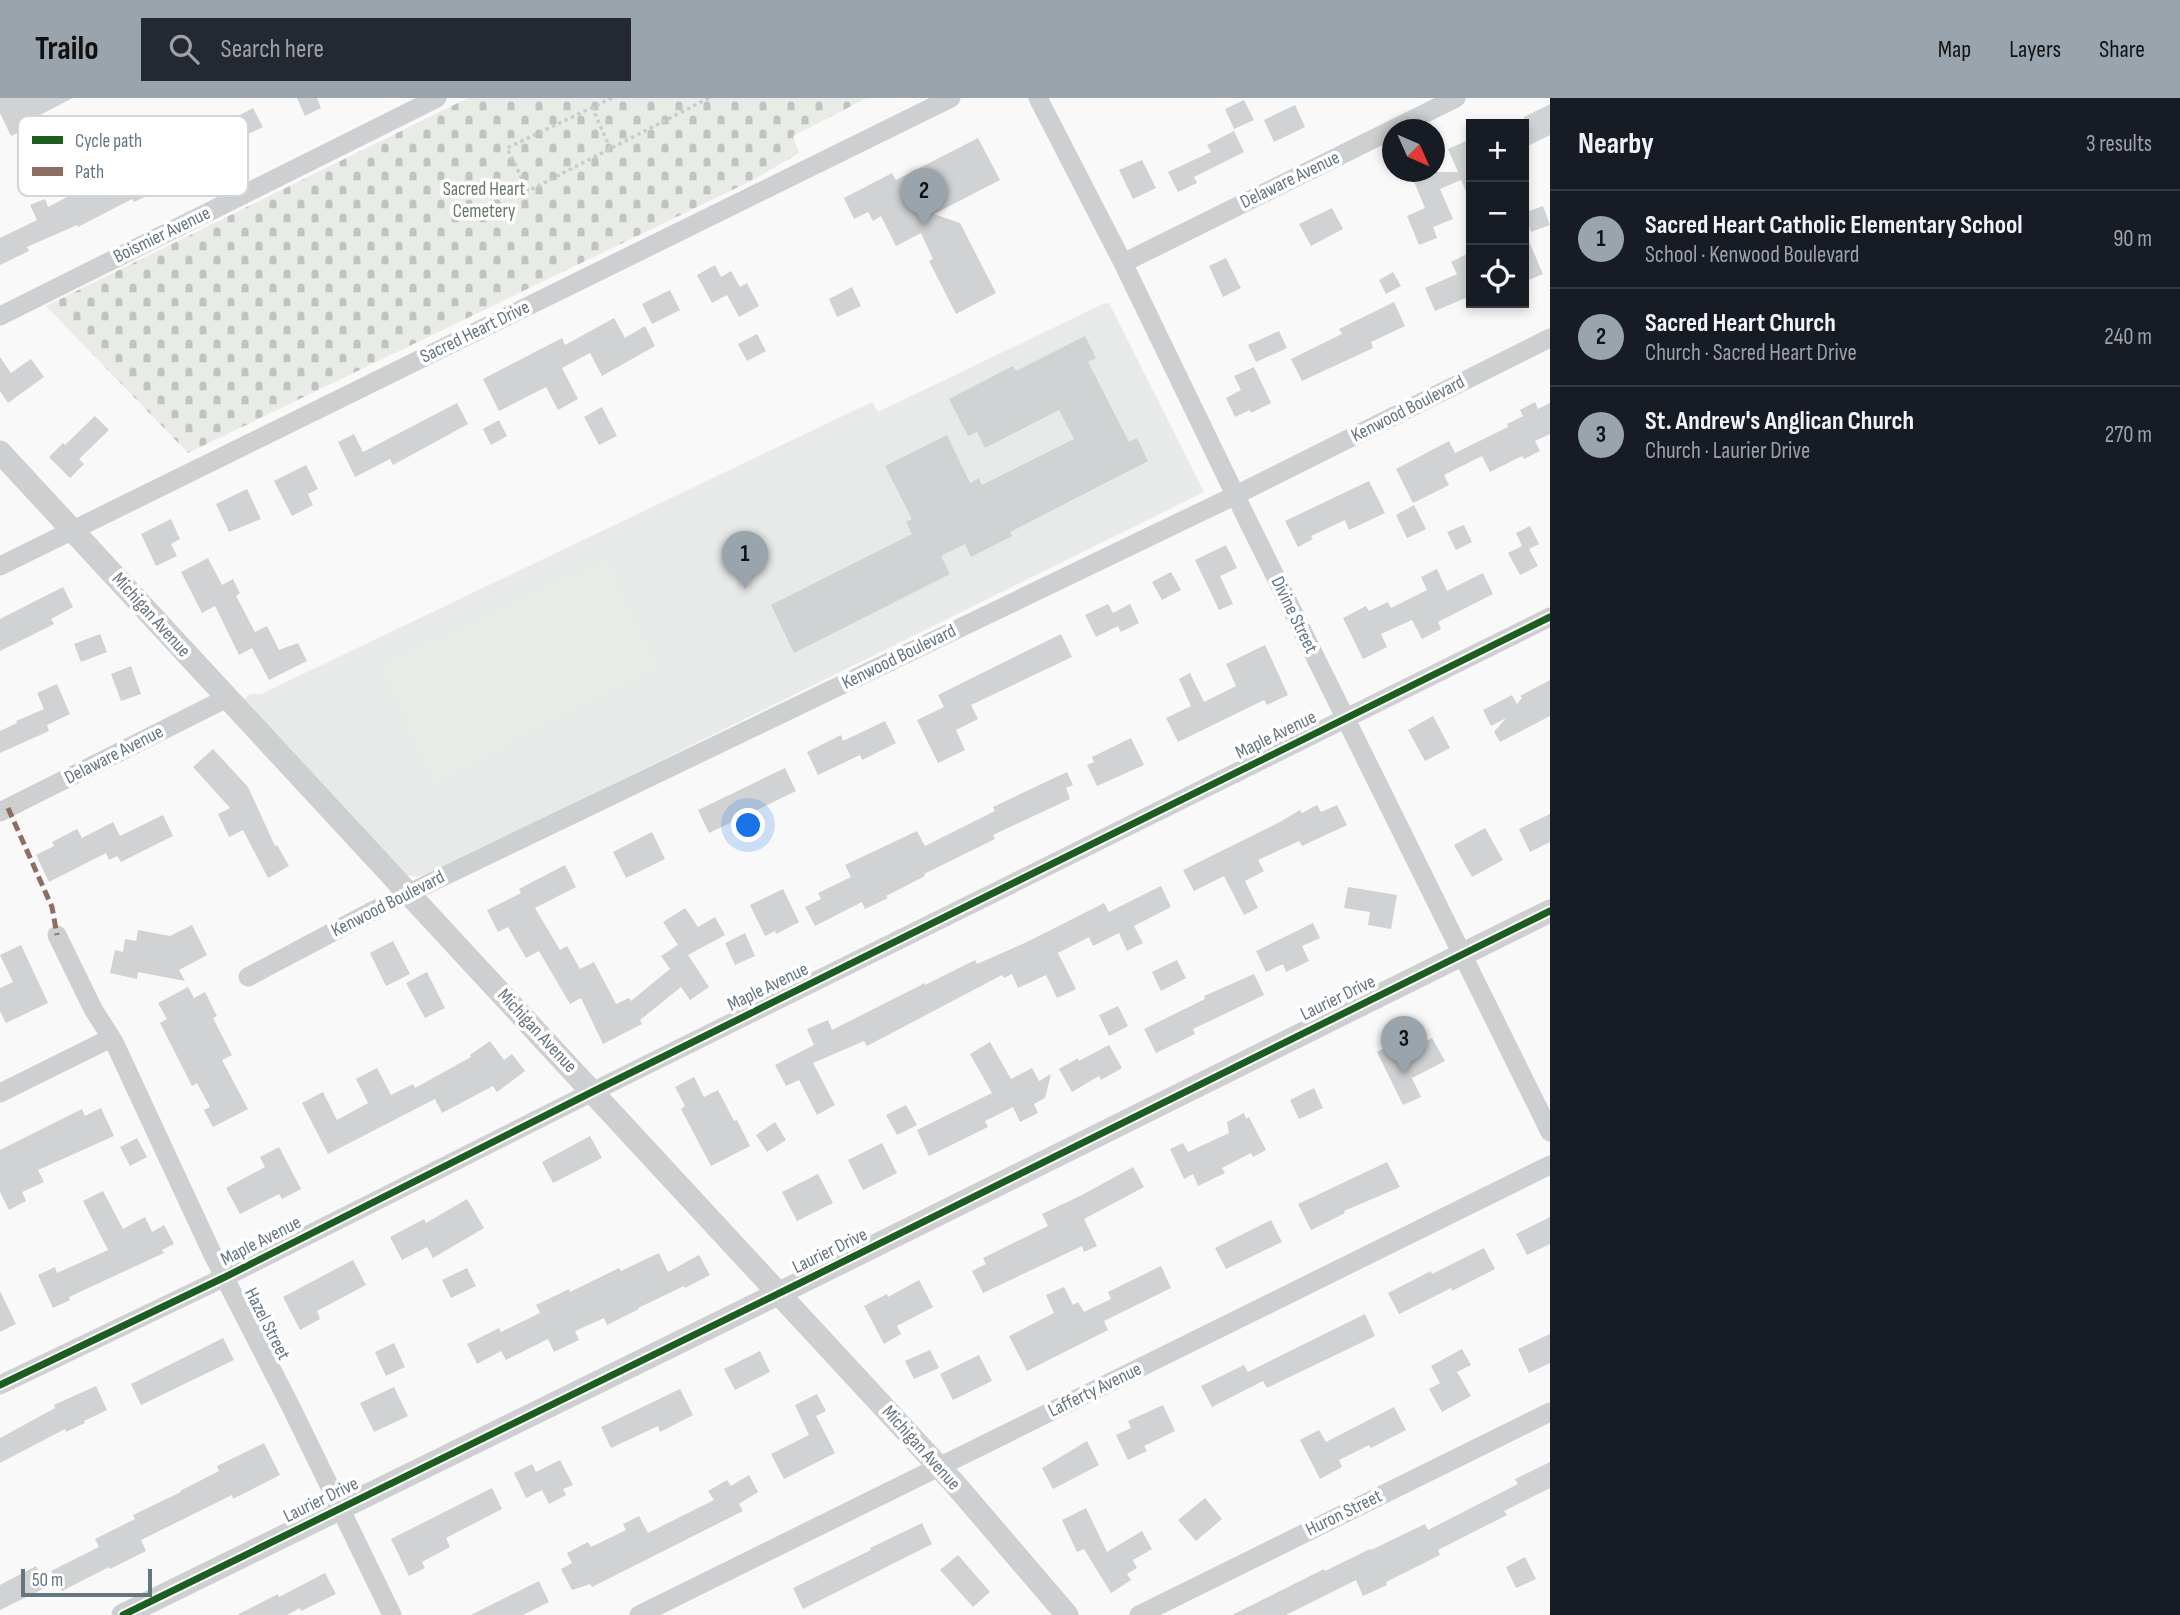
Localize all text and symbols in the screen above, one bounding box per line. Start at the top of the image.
search box [141,18,631,81]
text: Trailo [35,29,99,69]
icon: search [165,30,203,68]
text: Search here [221,34,324,65]
text: Map [1938,35,1971,64]
text: Layers [2009,35,2061,64]
text: Share [2099,35,2145,64]
legend [18,116,248,196]
north arrow [1382,119,1445,182]
map controls [1466,119,1529,308]
button: + [1466,119,1529,182]
text: Nearby [1578,126,1654,162]
text: Cycle path [75,130,142,153]
text: 3 results [2086,130,2152,158]
street label: Delaware Avenue [1237,146,1343,214]
text: Path [75,161,104,184]
pin: 2 [901,168,947,226]
park label: Sacred Heart Cemetery [443,178,526,223]
button: − [1466,182,1529,245]
street label: Boismier Avenue [110,202,214,268]
text: Sacred Heart Catholic Elementary School [1645,210,2023,241]
text: 1 [1596,225,1606,253]
text: 90 m [2113,225,2152,253]
text: School · Kenwood Boulevard [1645,241,1859,269]
button: locate [1466,245,1529,308]
street label: Sacred Heart Drive [417,296,533,368]
text: Sacred Heart Church [1645,308,1836,339]
text: 2 [1596,323,1606,351]
text: 240 m [2104,323,2152,351]
text: Church · Sacred Heart Drive [1645,339,1857,367]
street label: Kenwood Boulevard [1347,371,1469,447]
text: St. Andrew's Anglican Church [1645,406,1914,437]
text: 3 [1596,421,1606,449]
text: 270 m [2105,421,2152,449]
text: Church · Laurier Drive [1645,437,1810,465]
pin: 1 [722,531,768,589]
street label: Michigan Avenue [107,568,195,662]
street label: Divine Street [1266,573,1323,657]
street label: Kenwood Boulevard [838,619,960,695]
street label: Maple Avenue [1232,706,1320,764]
street label: Delaware Avenue [61,720,167,790]
your location [731,808,765,842]
street label: Kenwood Boulevard [327,866,449,942]
street label: Maple Avenue [724,958,812,1016]
street label: Laurier Drive [1297,970,1379,1026]
street label: Michigan Avenue [492,984,582,1078]
pin: 3 [1381,1016,1427,1074]
street label: Maple Avenue [217,1211,305,1271]
street label: Laurier Drive [789,1223,871,1279]
street label: Hazel Street [239,1284,295,1364]
street label: Lafferty Avenue [1045,1358,1145,1422]
street label: Michigan Avenue [877,1401,965,1495]
street label: Laurier Drive [280,1472,362,1528]
street label: Huron Street [1302,1485,1386,1541]
scale bar [21,1566,152,1598]
text: 50 m [32,1569,63,1592]

